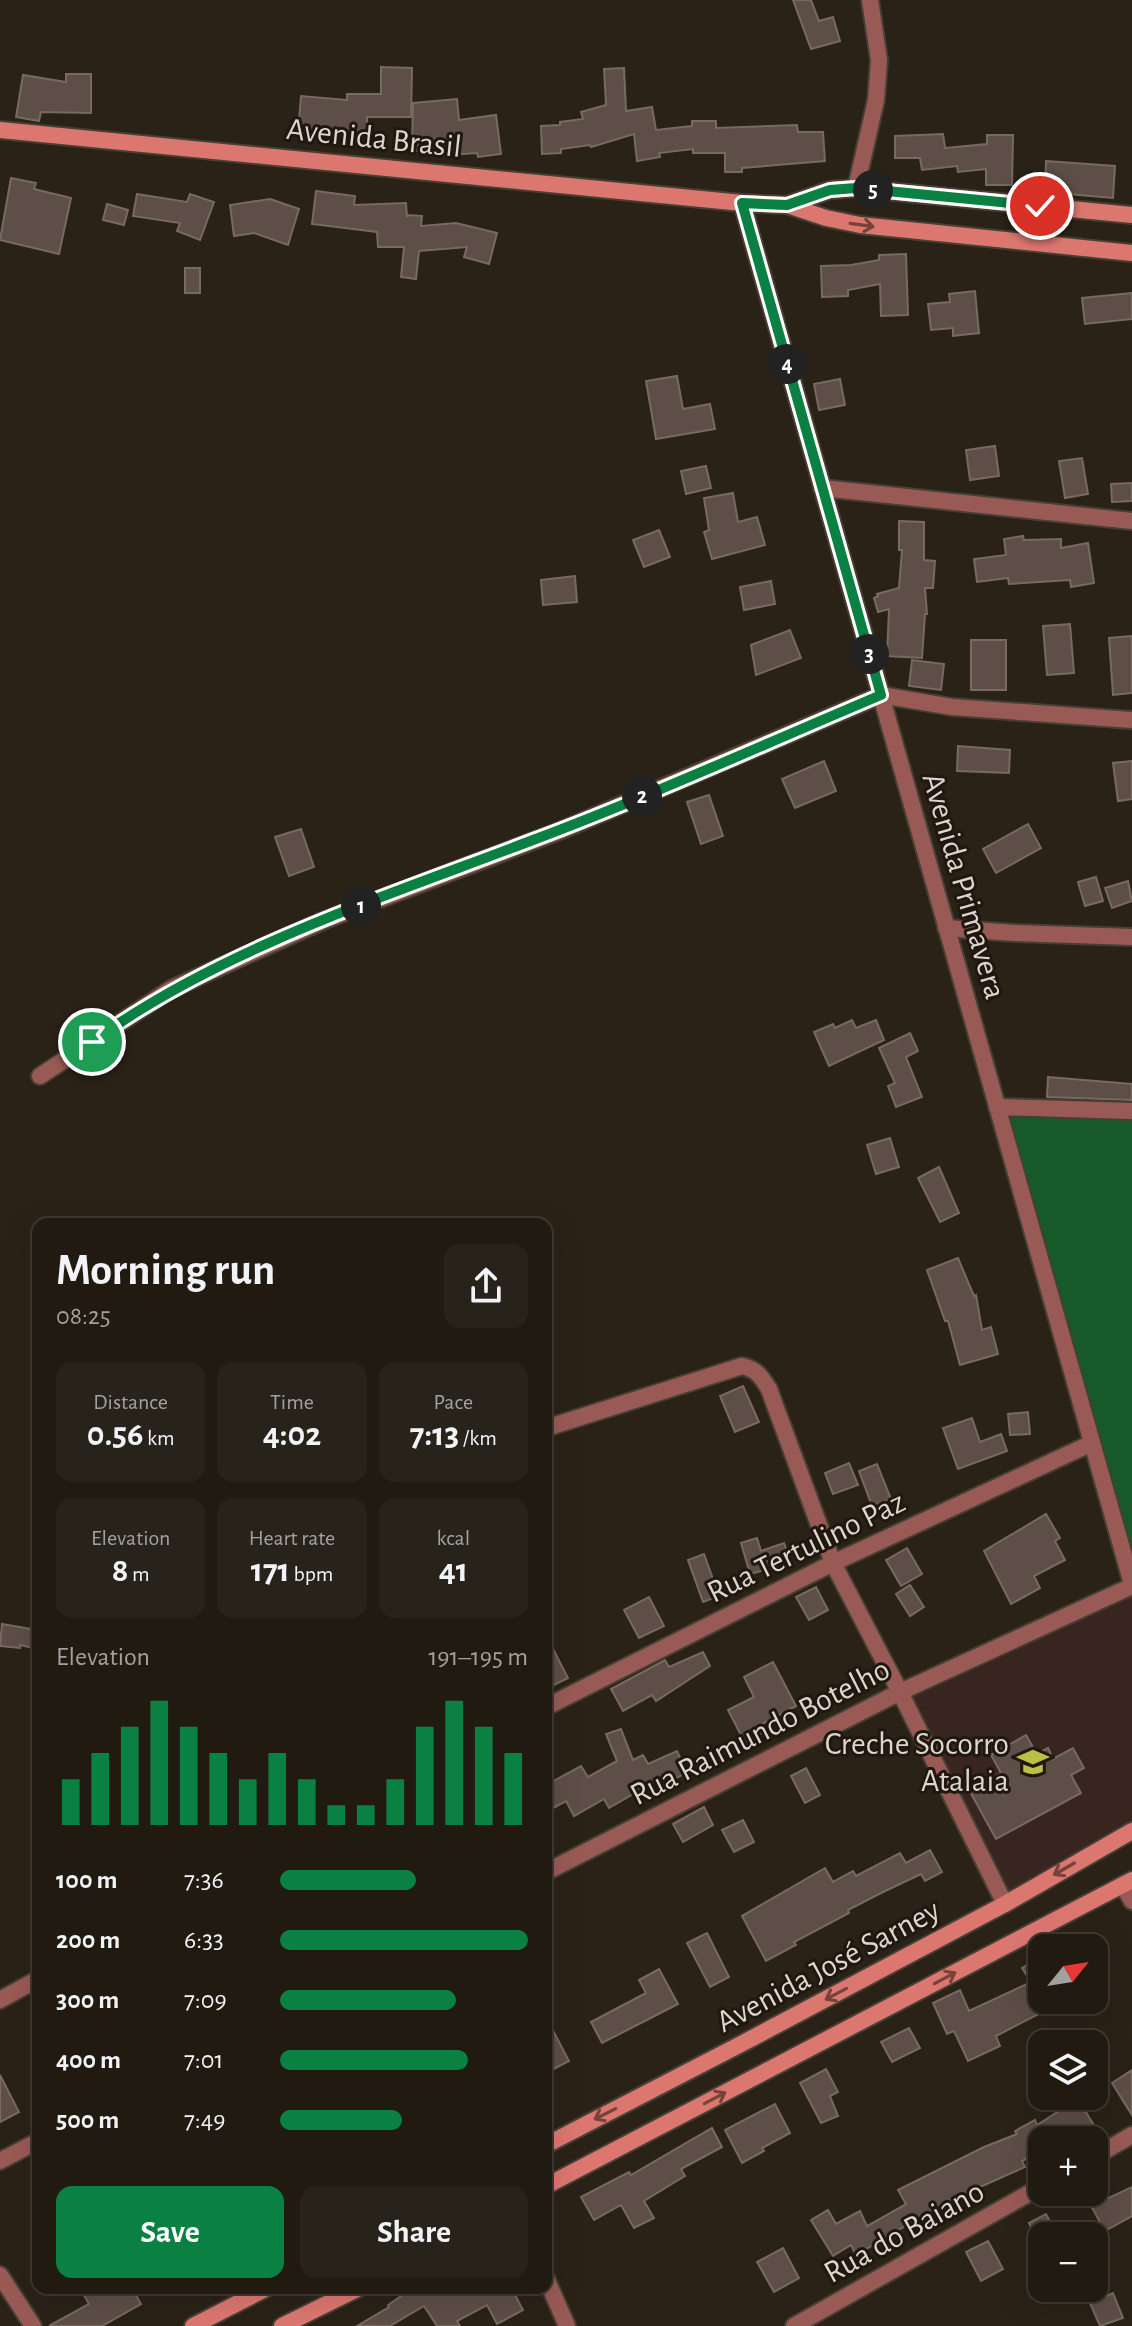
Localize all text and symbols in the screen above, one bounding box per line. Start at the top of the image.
street label: Avenida Brasil [285,113,463,163]
pin: 5 [853,170,893,210]
pin [1006,172,1074,240]
text: 5 [868,179,878,201]
icon: check [1018,184,1062,228]
one-way arrow [849,218,875,233]
pin: 4 [767,344,807,384]
text: 4 [781,353,793,375]
pin: 3 [849,634,889,674]
text: 3 [864,643,874,665]
street label: Avenida Primavera [916,769,1012,1003]
pin: 2 [622,776,662,816]
text: 2 [637,785,647,807]
pin: 1 [341,886,381,926]
text: 1 [357,895,365,917]
pin [58,1008,126,1076]
icon: arrive [70,1020,114,1064]
button: share [444,1244,528,1328]
text: Morning run [56,1249,275,1293]
text: 08:25 [56,1303,111,1329]
text: Distance [93,1391,168,1413]
text: Time [270,1391,314,1413]
text: Pace [434,1391,473,1413]
text: 0.56 [87,1418,143,1452]
text: 4:02 [263,1418,321,1452]
text: 7:13 [410,1418,459,1452]
text: km [143,1427,175,1449]
text: /km [459,1427,497,1449]
street label: Rua Tertulino Paz [702,1485,910,1609]
text: Elevation [91,1527,170,1549]
text: Heart rate [249,1527,335,1549]
text: kcal [437,1527,470,1549]
text: 8 [112,1554,128,1588]
text: 171 [251,1554,290,1588]
text: 41 [439,1554,468,1588]
text: m [128,1563,150,1585]
text: bpm [290,1563,333,1585]
text: Elevation [56,1644,150,1670]
text: 191–195 m [428,1644,528,1670]
street label: Rua Raimundo Botelho [625,1653,895,1811]
place label: Creche Socorro Atalaia [825,1728,1009,1797]
school or university icon: Creche Socorro Atalaia [1016,1745,1050,1779]
one-way arrow [1053,1861,1076,1877]
text: 100 m [56,1867,117,1893]
text: 7:36 [184,1867,224,1893]
street label: Avenida José Sarney [711,1894,945,2038]
text: 200 m [56,1927,120,1953]
text: 6:33 [184,1927,224,1953]
north arrow [1028,1934,1108,2014]
map controls [1028,1934,1108,2302]
one-way arrow [933,1969,957,1985]
one-way arrow [825,1986,848,2002]
text: 300 m [56,1987,119,2013]
text: 7:09 [184,1987,227,2013]
button: layers [1028,2030,1108,2110]
text: 400 m [56,2047,121,2073]
text: 7:01 [184,2047,223,2073]
one-way arrow [702,2089,726,2105]
text: 500 m [56,2107,119,2133]
text: 7:49 [184,2107,226,2133]
one-way arrow [594,2107,618,2122]
button: + [1028,2126,1108,2206]
street label: Rua do Baiano [819,2175,989,2289]
button: Save [56,2186,284,2278]
button: Share [300,2186,528,2278]
button: − [1028,2222,1108,2302]

